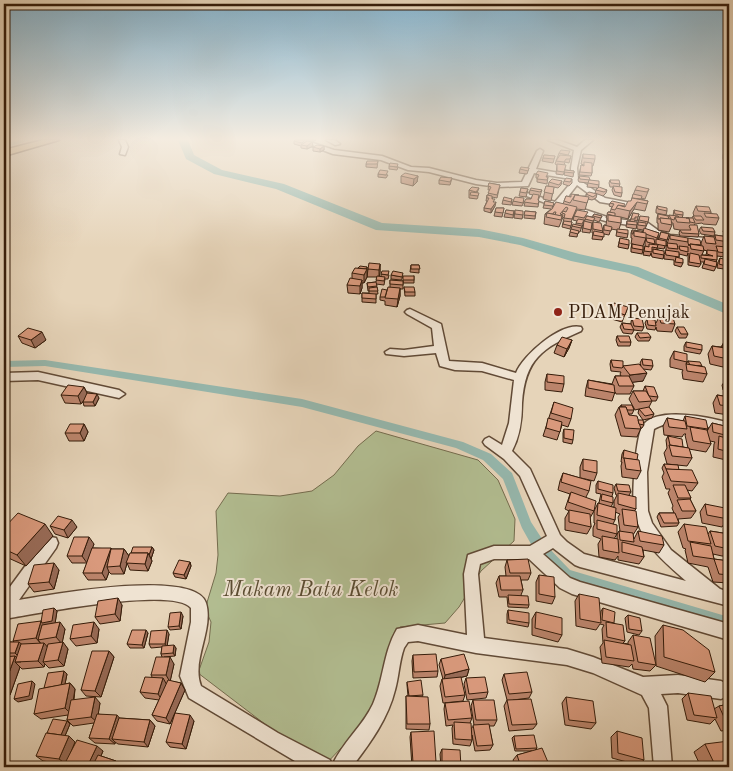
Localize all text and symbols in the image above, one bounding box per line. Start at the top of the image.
place label: PDAM Penujak [568,304,690,322]
marker: PDAM Penujak [552,306,564,318]
park label: Makam Batu Kelok [222,580,399,601]

